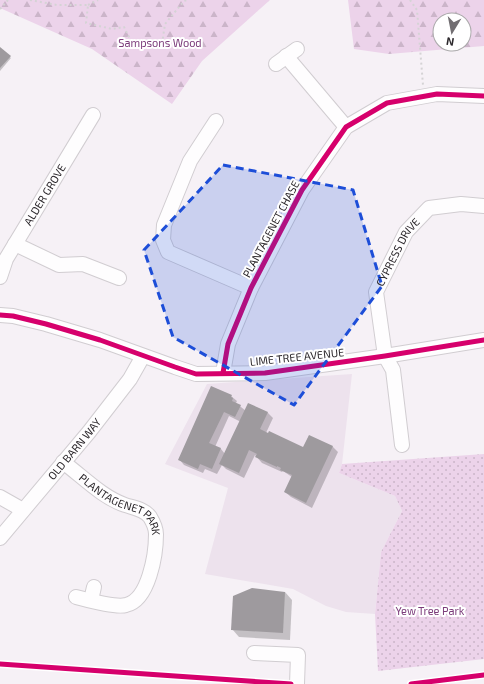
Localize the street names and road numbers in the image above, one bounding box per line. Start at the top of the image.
street label: ALDER GROVE [21,162,68,227]
street label: PLANTAGENET CHASE [240,178,302,279]
street label: CYPRESS DRIVE [373,215,422,288]
street label: LIME TREE AVENUE [249,345,345,368]
street label: OLD BARN WAY [45,415,104,482]
street label: PLANTAGENET PARK [77,471,163,536]

